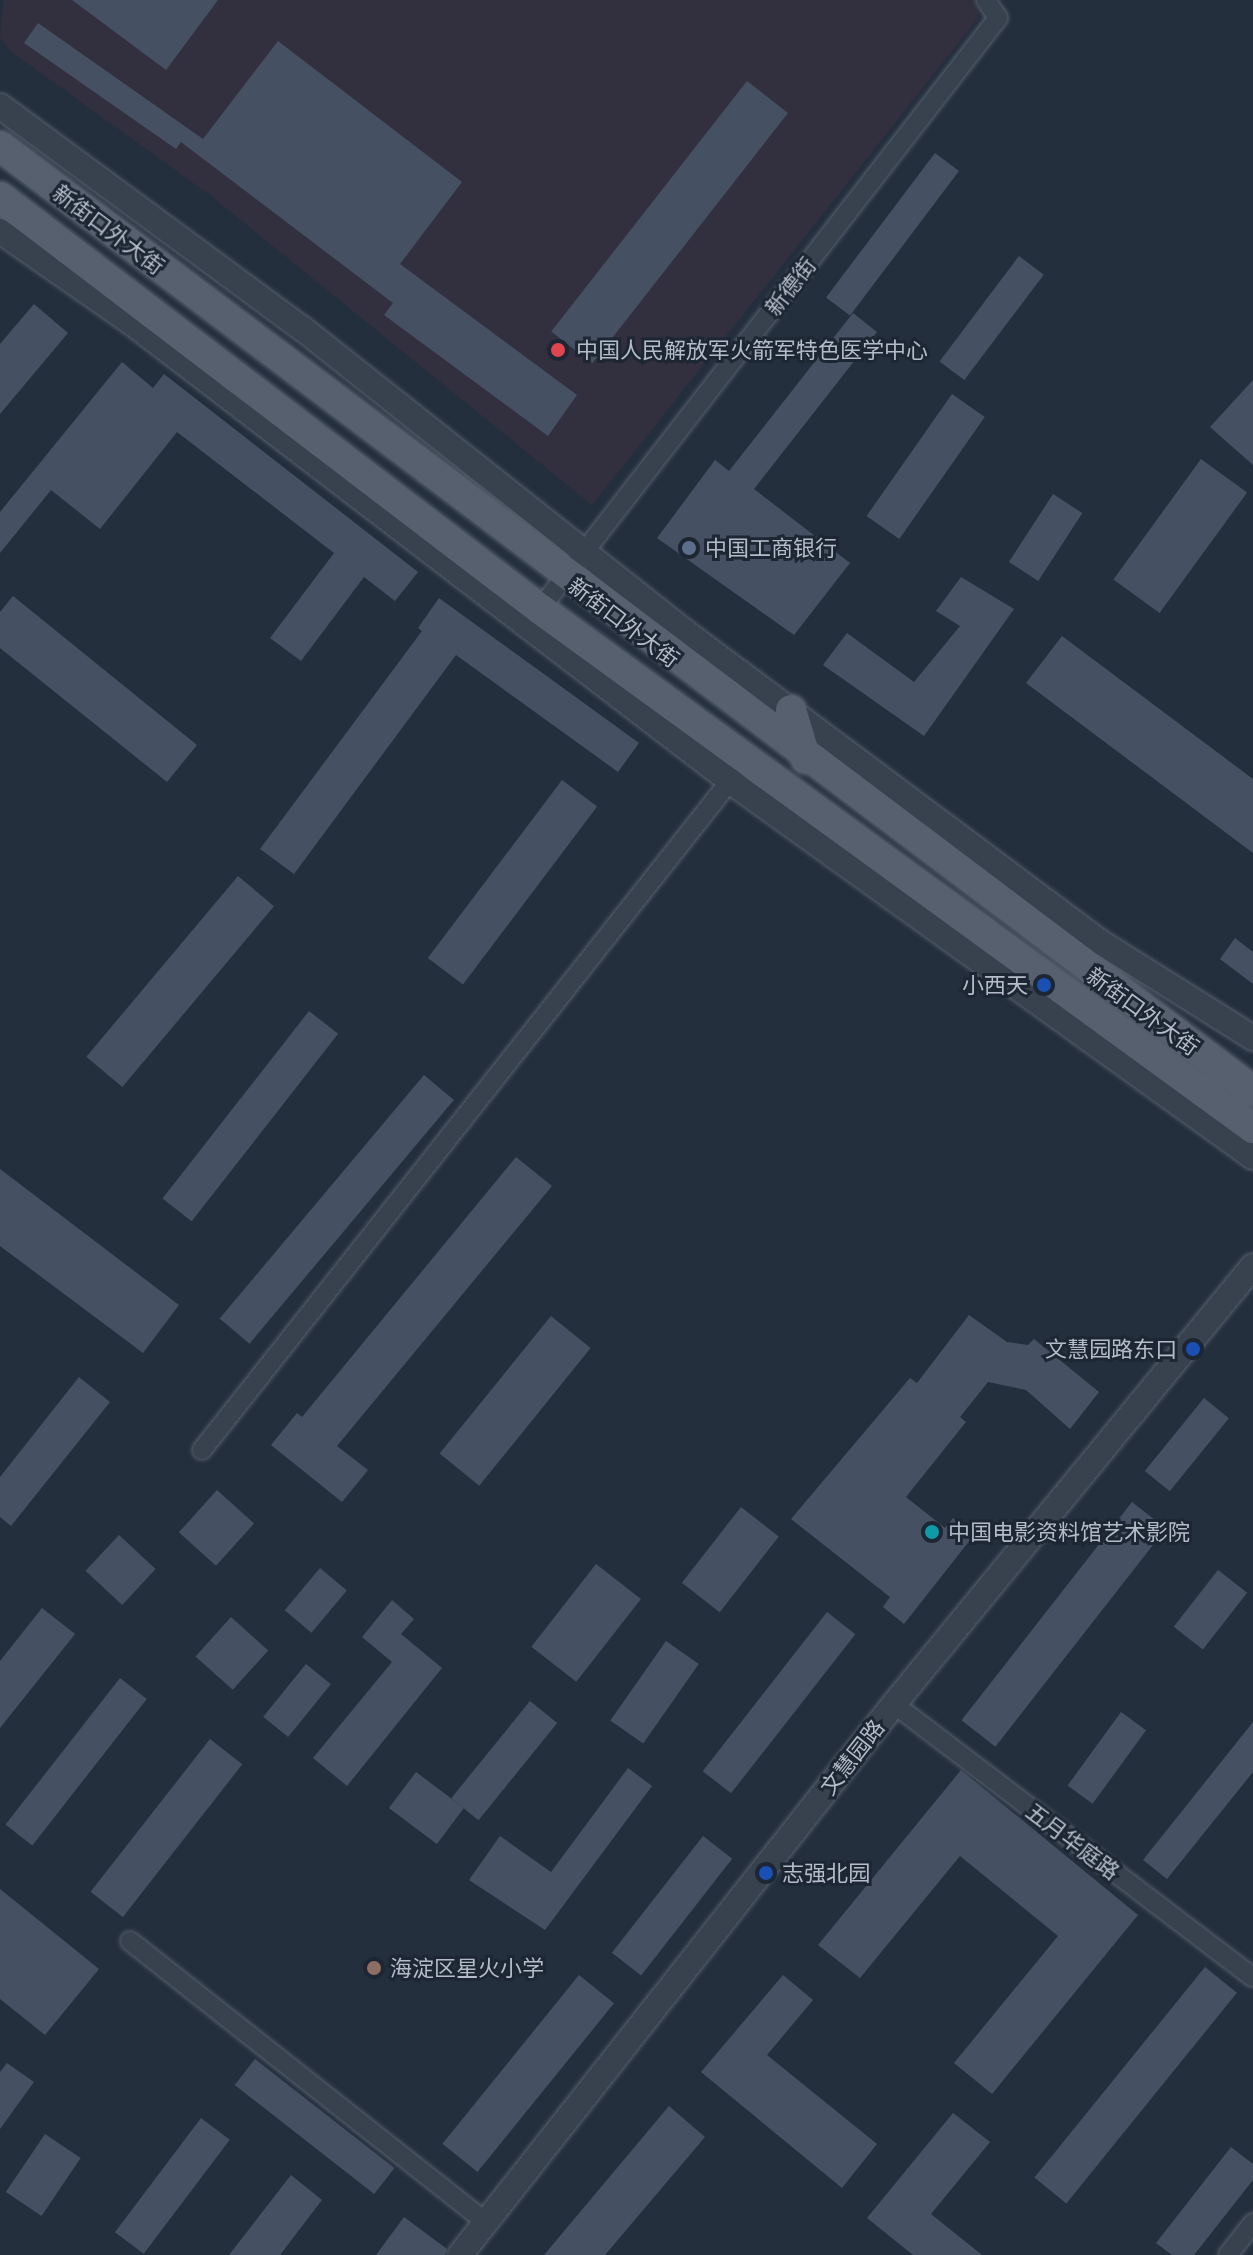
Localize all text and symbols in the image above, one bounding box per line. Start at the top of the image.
street label: 新街口外大街 [48,179,170,279]
street label: 新德街 [759,252,821,320]
place label: 中国人民解放军火箭军特色医学中心 [576,337,928,363]
marker: 中国人民解放军火箭军特色医学中心 [547,339,569,361]
place label: 中国工商银行 [705,535,837,561]
marker: 中国工商银行 [680,539,698,557]
street label: 新街口外大街 [563,572,685,672]
street label: 新街口外大街 [1082,962,1204,1060]
place label: 小西天 [962,972,1028,998]
marker: 小西天 [1035,976,1053,994]
place label: 文慧园路东口 [1045,1336,1177,1362]
marker: 文慧园路东口 [1184,1340,1202,1358]
place label: 中国电影资料馆艺术影院 [948,1519,1190,1545]
marker: 中国电影资料馆艺术影院 [923,1523,941,1541]
street label: 文慧园路 [815,1714,889,1800]
street label: 五月华庭路 [1021,1797,1125,1885]
place label: 志强北园 [782,1860,870,1886]
marker: 志强北园 [757,1864,775,1882]
place label: 海淀区星火小学 [390,1955,544,1981]
marker: 海淀区星火小学 [365,1959,383,1977]

